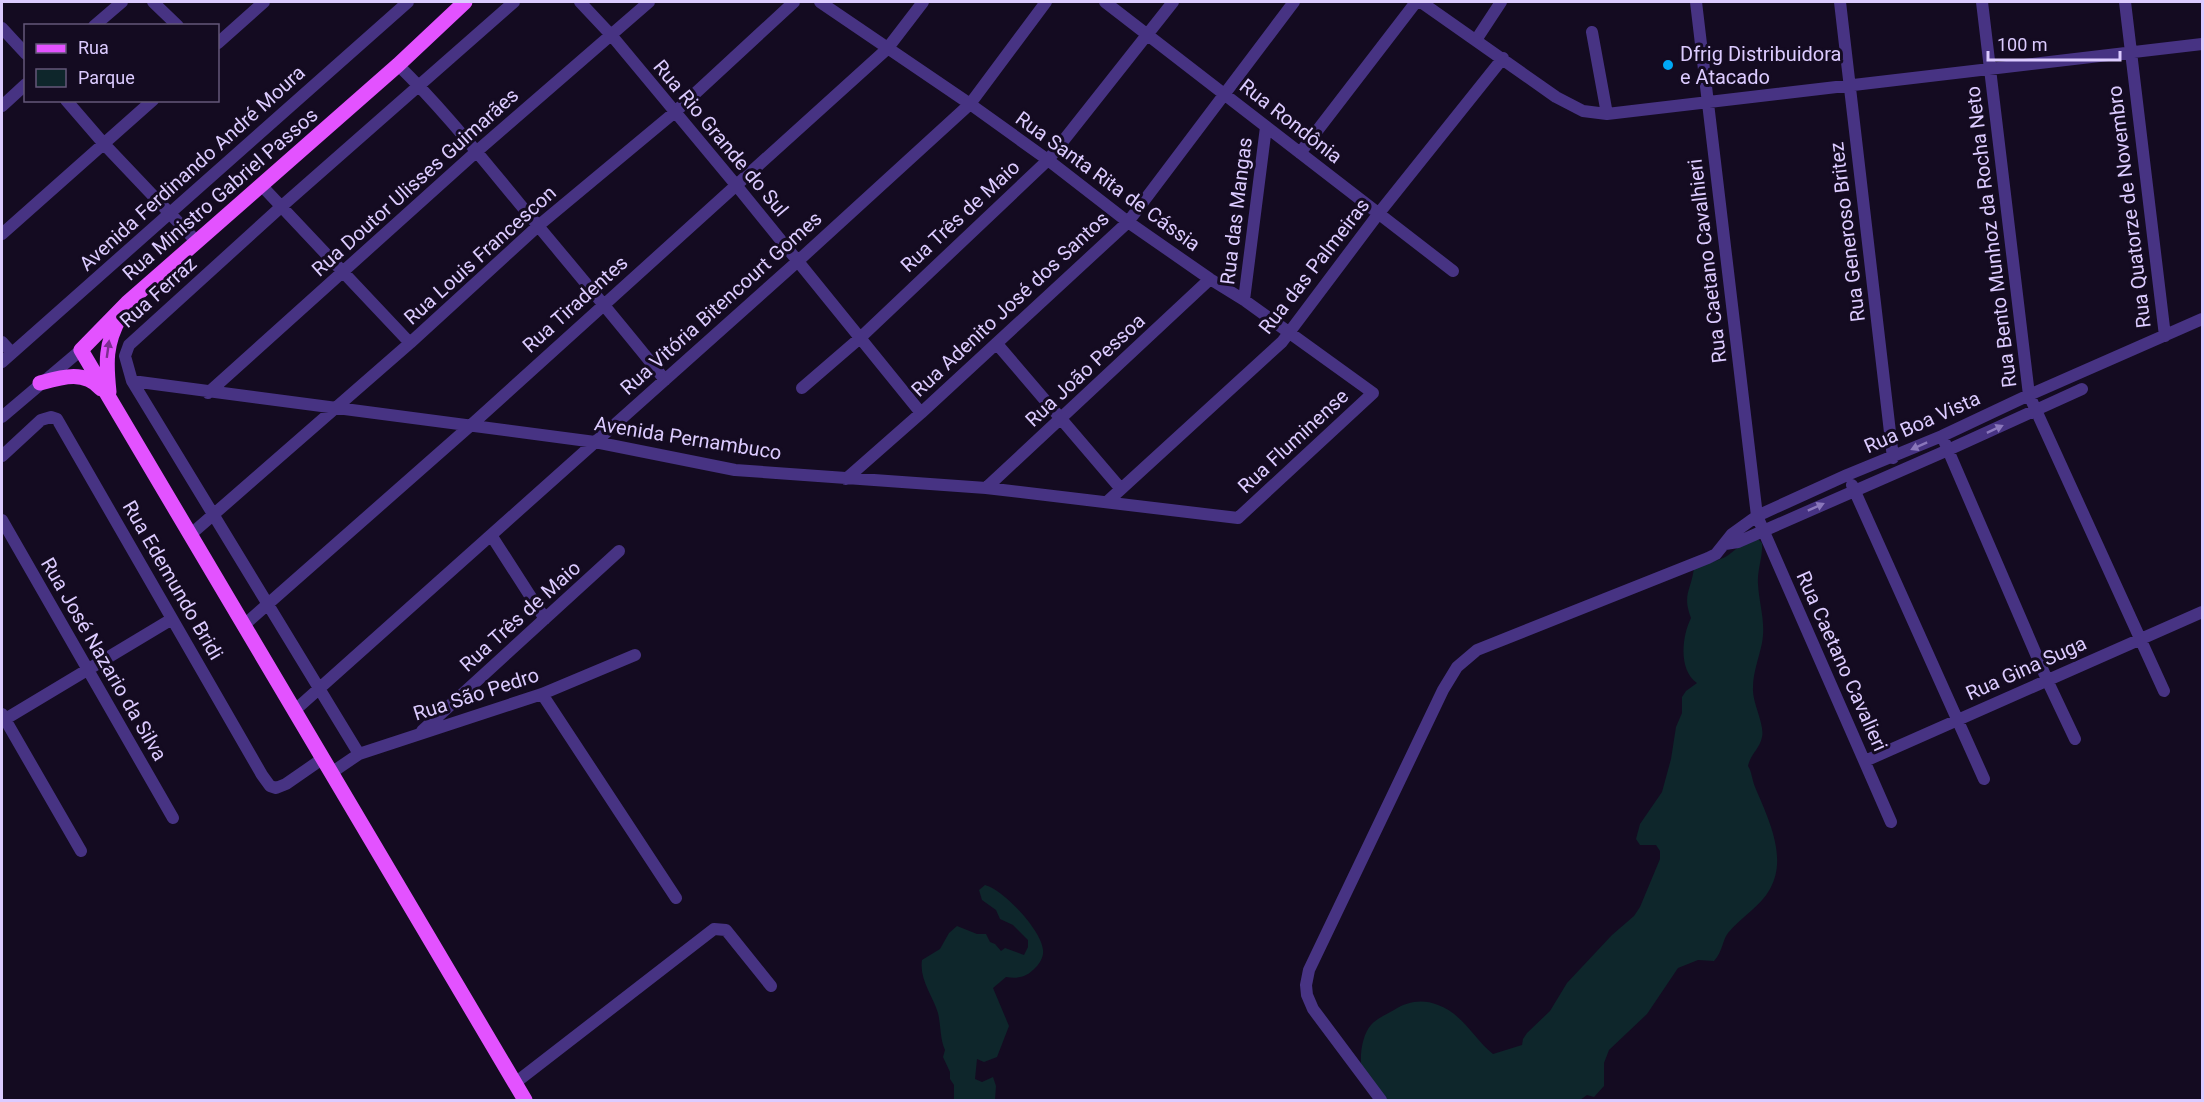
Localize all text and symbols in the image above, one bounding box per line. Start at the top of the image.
legend [24,24,219,102]
scale bar [1988,24,2120,62]
text: 100 m [1997,34,2048,55]
text: Rua [78,37,109,58]
place label: Dfrig Distribuidora e Atacado [1680,42,1841,89]
street label: Rua Rio Grande do Sul [649,55,793,221]
marker: Dfrig Distribuidora e Atacado [1661,58,1675,72]
street label: Avenida Ferdinando André Moura [74,60,310,276]
text: Parque [78,67,135,88]
street label: Rua Rondônia [1235,74,1347,168]
street label: Rua Doutor Ulisses Guimarães [307,83,523,281]
street label: Rua Quatorze de Novembro [2102,84,2156,330]
street label: Rua Bento Munhoz da Rocha Neto [1961,85,2021,389]
street label: Rua Ministro Gabriel Passos [117,103,323,285]
street label: Rua Santa Rita de Cássia [1011,106,1205,256]
street label: Rua das Mangas [1215,136,1257,286]
street label: Rua Generoso Britez [1824,141,1870,323]
street label: Rua Três de Maio [896,155,1024,277]
street label: Rua Caetano Cavalhieri [1683,157,1731,365]
street label: Rua Louis Francescon [399,181,561,329]
street label: Rua das Palmeiras [1254,193,1374,339]
street label: Rua Vitória Bitencourt Gomes [615,206,827,400]
street label: Rua Adenito José dos Santos [906,206,1114,402]
street label: Rua Tiradentes [517,250,633,358]
street label: Rua Ferraz [115,251,201,333]
street label: Rua João Pessoa [1020,308,1150,432]
one-way arrow [104,339,113,358]
street label: Rua Fluminense [1233,384,1353,498]
street label: Rua Boa Vista [1860,386,1984,458]
street label: Avenida Pernambuco [593,411,783,465]
one-way arrow [1986,425,2003,434]
one-way arrow [1911,442,1928,451]
street label: Rua Edemundo Bridi [118,496,228,664]
one-way arrow [1808,503,1825,512]
street label: Rua José Nazario da Silva [36,553,172,765]
street label: Rua Três de Maio [455,556,585,676]
street label: Rua Caetano Cavalieri [1791,567,1893,755]
street label: Rua Gina Suga [1962,631,2090,705]
street label: Rua São Pedro [410,662,542,726]

